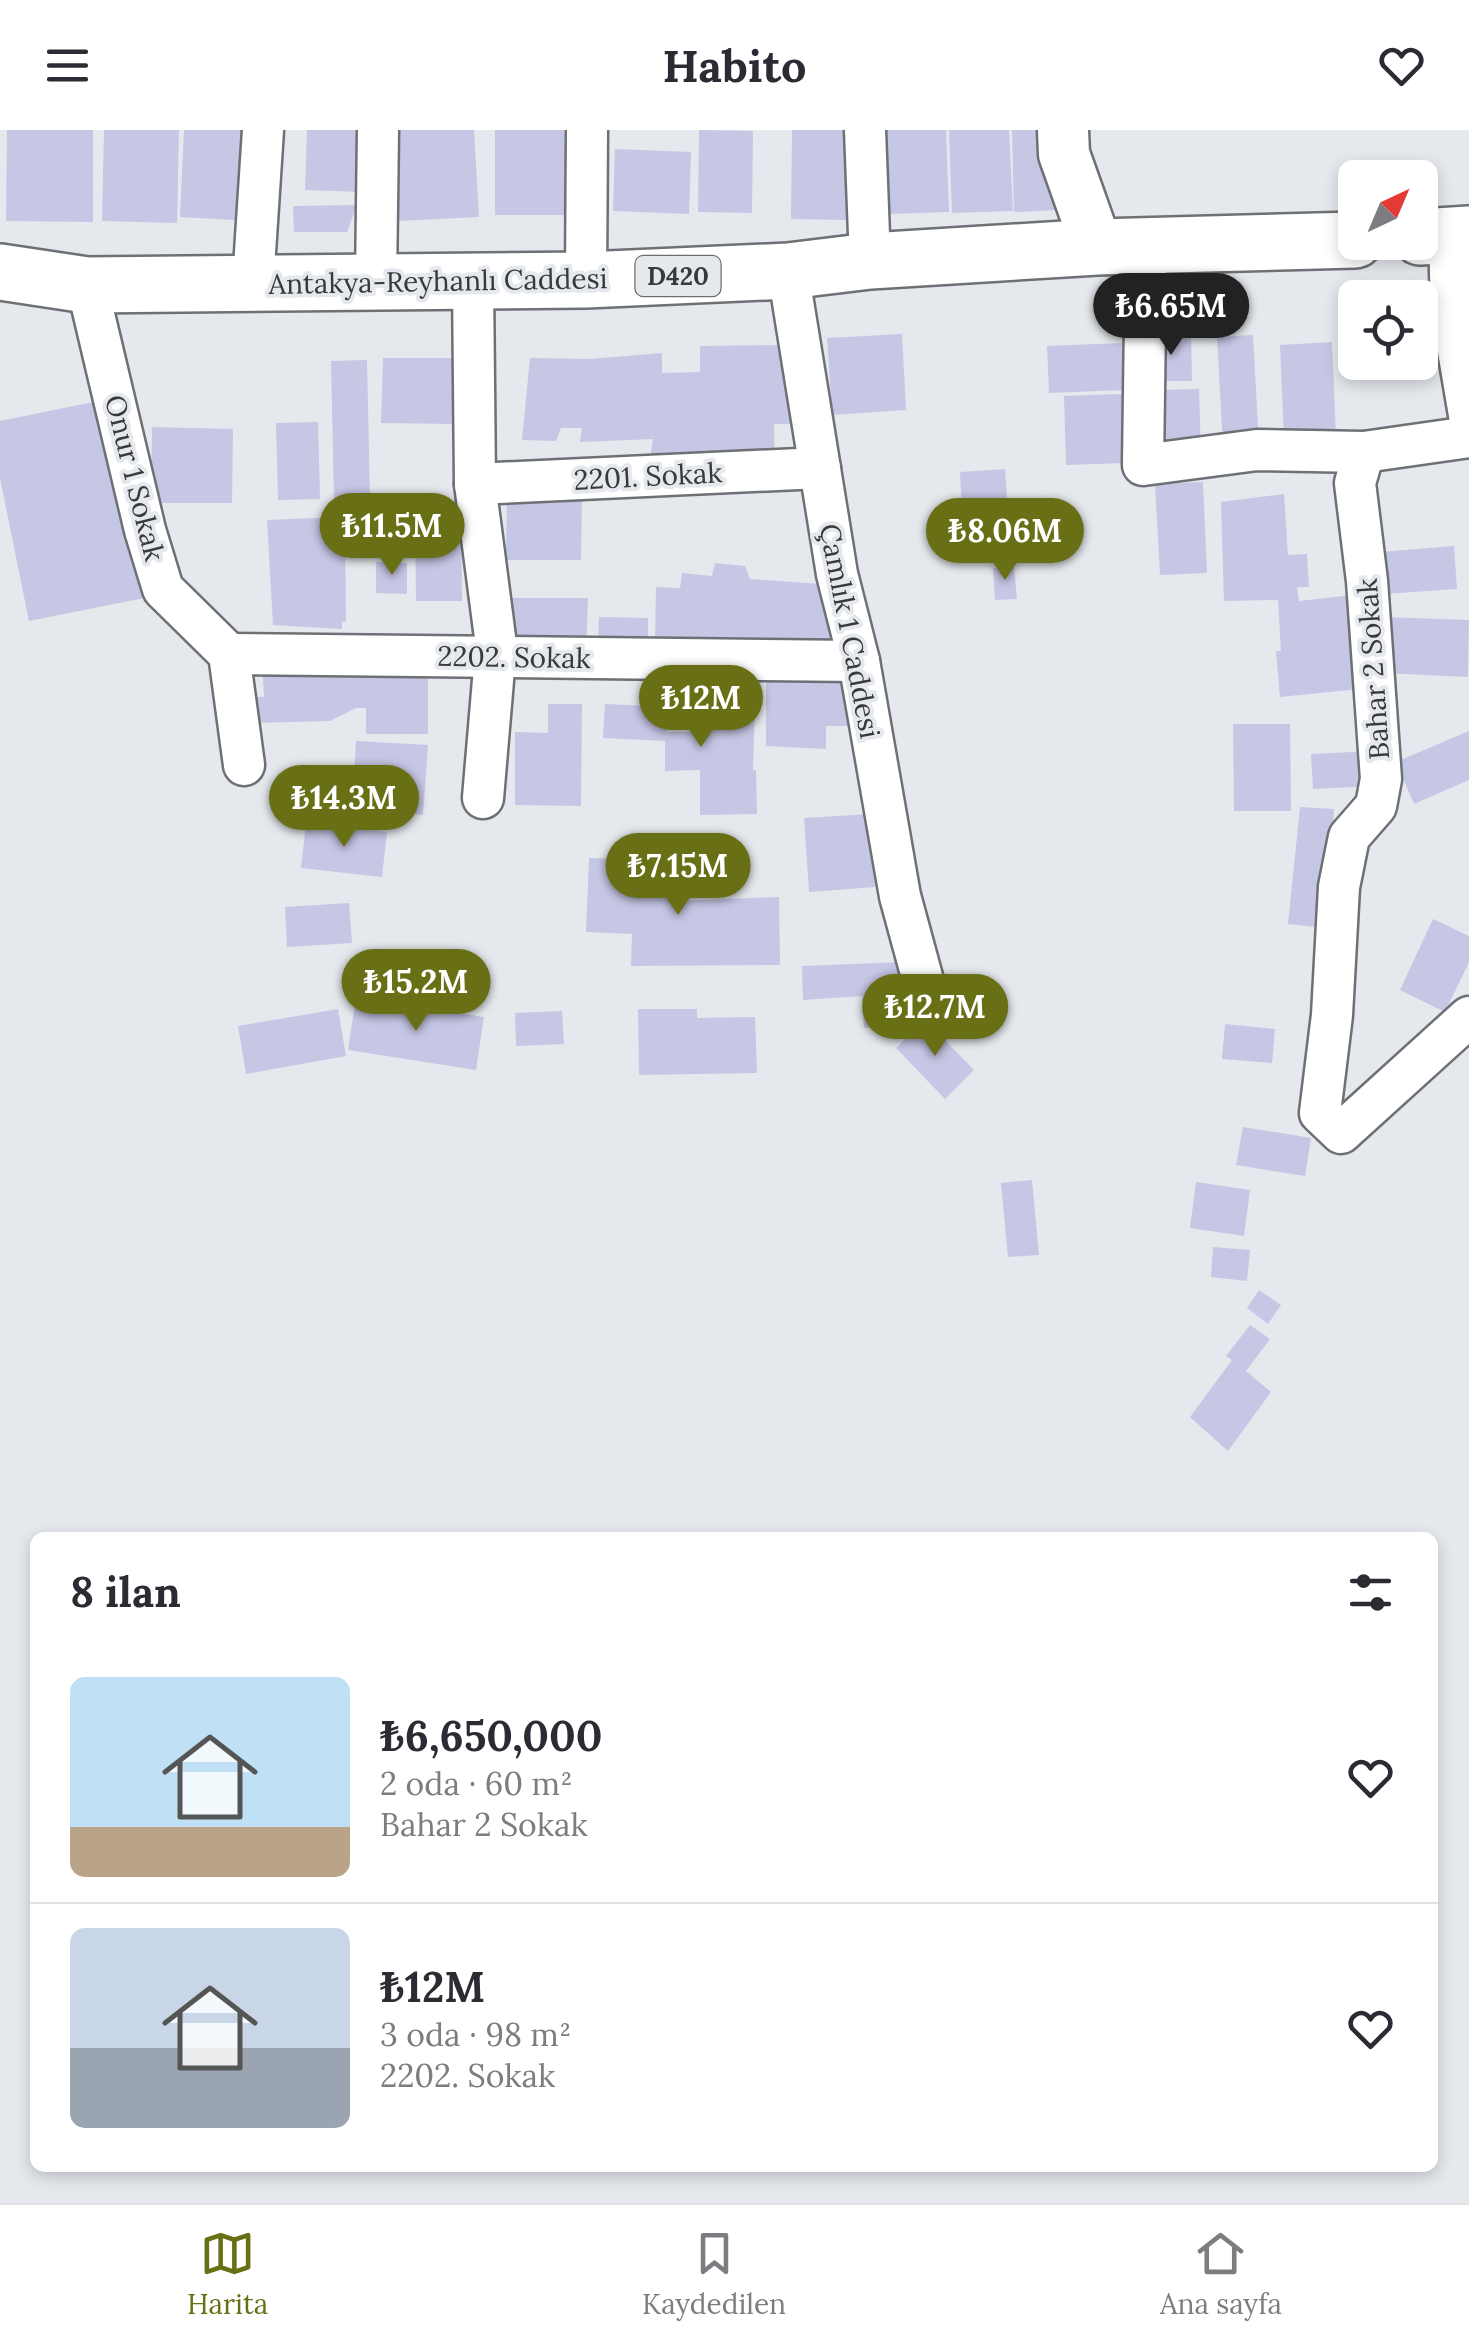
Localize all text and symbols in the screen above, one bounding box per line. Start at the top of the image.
text: Habito [663,37,806,94]
icon: menu [40,38,95,93]
icon: heart [1374,38,1429,93]
north arrow [1338,160,1438,260]
map controls [1338,160,1438,380]
road number: D420 [636,256,720,296]
street label: Antakya-Reyhanlı Caddesi [267,260,608,302]
pin: ₺6.65M [1090,273,1252,358]
button: locate [1338,280,1438,380]
text: ₺6.65M [1115,285,1227,326]
street label: Onur 1 Sokak [97,391,173,565]
street label: 2201. Sokak [573,454,723,498]
pin: ₺11.5M [311,493,473,578]
pin: ₺8.06M [924,498,1086,583]
text: ₺11.5M [342,505,442,546]
text: ₺8.06M [948,510,1062,551]
street label: Çamlık 1 Caddesi [812,521,888,741]
street label: Bahar 2 Sokak [1349,577,1397,761]
street label: 2202. Sokak [437,638,591,676]
pin: ₺12M [642,665,760,750]
text: ₺12M [661,677,741,718]
pin: ₺14.3M [263,765,425,850]
text: ₺14.3M [291,777,397,818]
pin: ₺7.15M [597,833,759,918]
text: ₺7.15M [628,845,728,886]
pin: ₺15.2M [335,949,497,1034]
text: ₺15.2M [364,961,468,1002]
pin: ₺12.7M [854,974,1016,1059]
text: ₺12.7M [884,986,986,1027]
text: 8 ilan [70,1565,181,1619]
icon: filters [1343,1565,1398,1620]
text: ₺6,650,000 [380,1709,602,1763]
icon: home [150,1717,270,1837]
icon: heart [1343,1750,1398,1805]
text: 2 oda · 60 m² [380,1763,573,1804]
text: Bahar 2 Sokak [380,1804,588,1845]
text: ₺12M [380,1960,485,2014]
icon: home [150,1968,270,2088]
icon: heart [1343,2001,1398,2056]
text: 3 oda · 98 m² [380,2014,571,2055]
text: 2202. Sokak [380,2055,555,2096]
tab: Harita [187,2226,268,2322]
tab: Kaydedilen [642,2226,786,2322]
tab: Ana sayfa [1160,2226,1282,2322]

